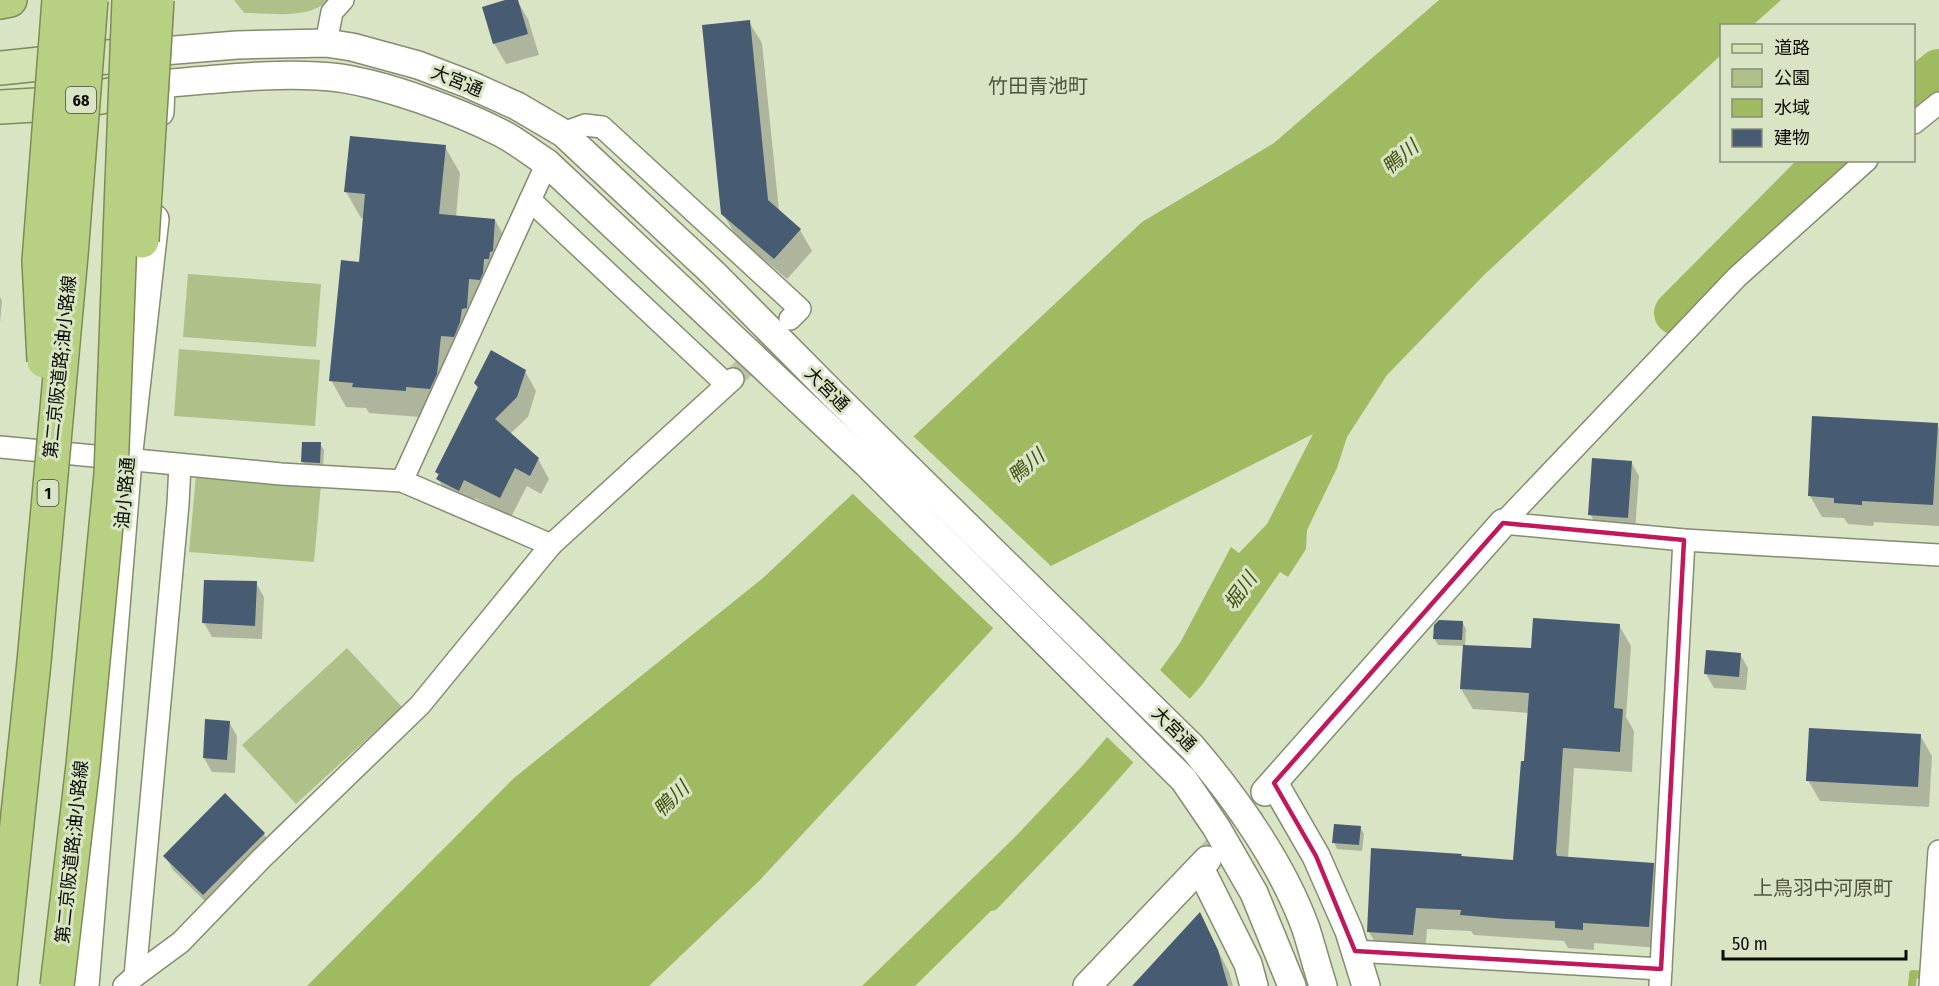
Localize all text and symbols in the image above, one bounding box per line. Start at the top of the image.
legend [1720,24,1915,162]
text: 道路 [1774,37,1810,59]
street label: 大宮通 [428,61,486,101]
text: 公園 [1774,67,1810,89]
district label: 竹田青池町 [988,74,1088,98]
road number: 68 [66,87,96,113]
text: 水域 [1774,97,1810,119]
text: 建物 [1774,127,1810,149]
water label: 鴨川 [1377,134,1425,179]
street label: 第二京阪道路;油小路線 [39,274,81,460]
street label: 大宮通 [800,362,854,416]
water label: 鴨川 [1003,443,1051,488]
street label: 油小路通 [111,456,139,530]
road number: 1 [38,480,58,506]
water label: 堀川 [1219,566,1263,614]
street label: 大宮通 [1147,702,1201,756]
street label: 第二京阪道路;油小路線 [51,759,93,945]
water label: 鴨川 [648,775,695,822]
district label: 上鳥羽中河原町 [1753,876,1893,900]
scale bar [1723,923,1906,961]
text: 50 m [1732,933,1768,955]

